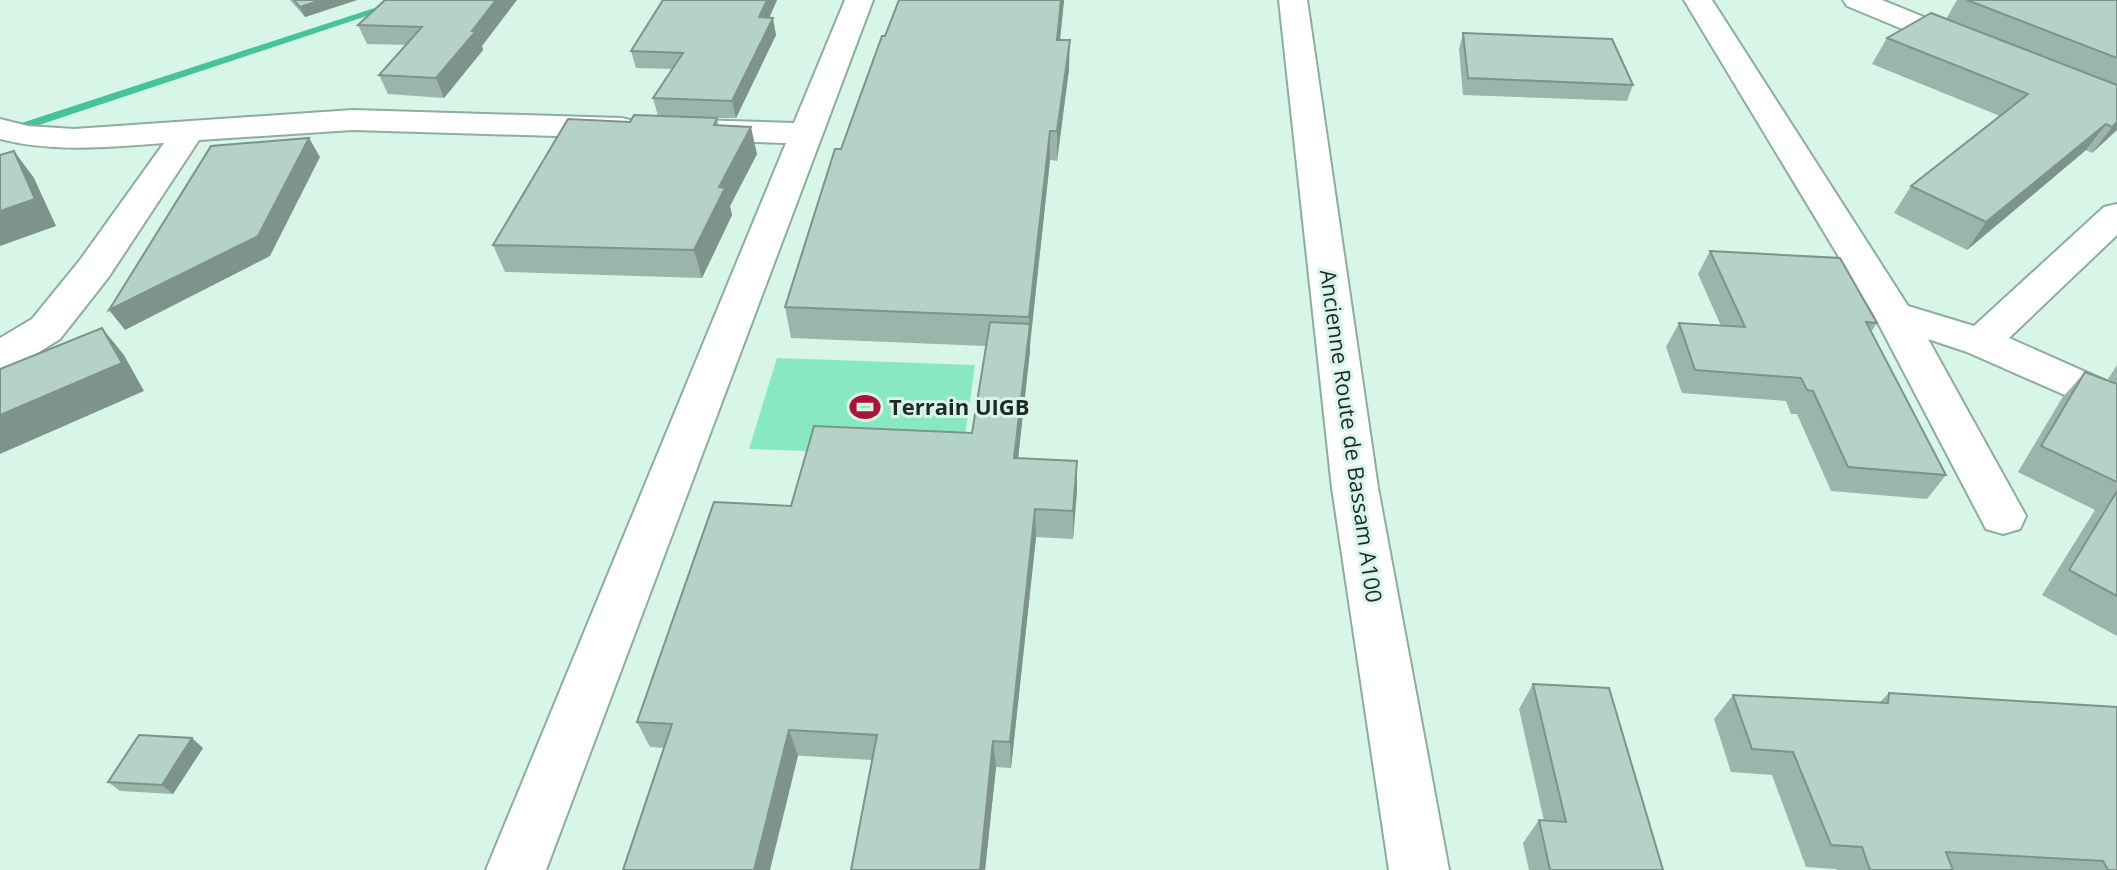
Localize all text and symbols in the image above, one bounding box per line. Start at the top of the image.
street label: Ancienne Route de Bassam A100 [1314,267,1390,604]
sports icon: Terrain UIGB [848,390,882,424]
place label: Terrain UIGB [889,391,1030,421]

